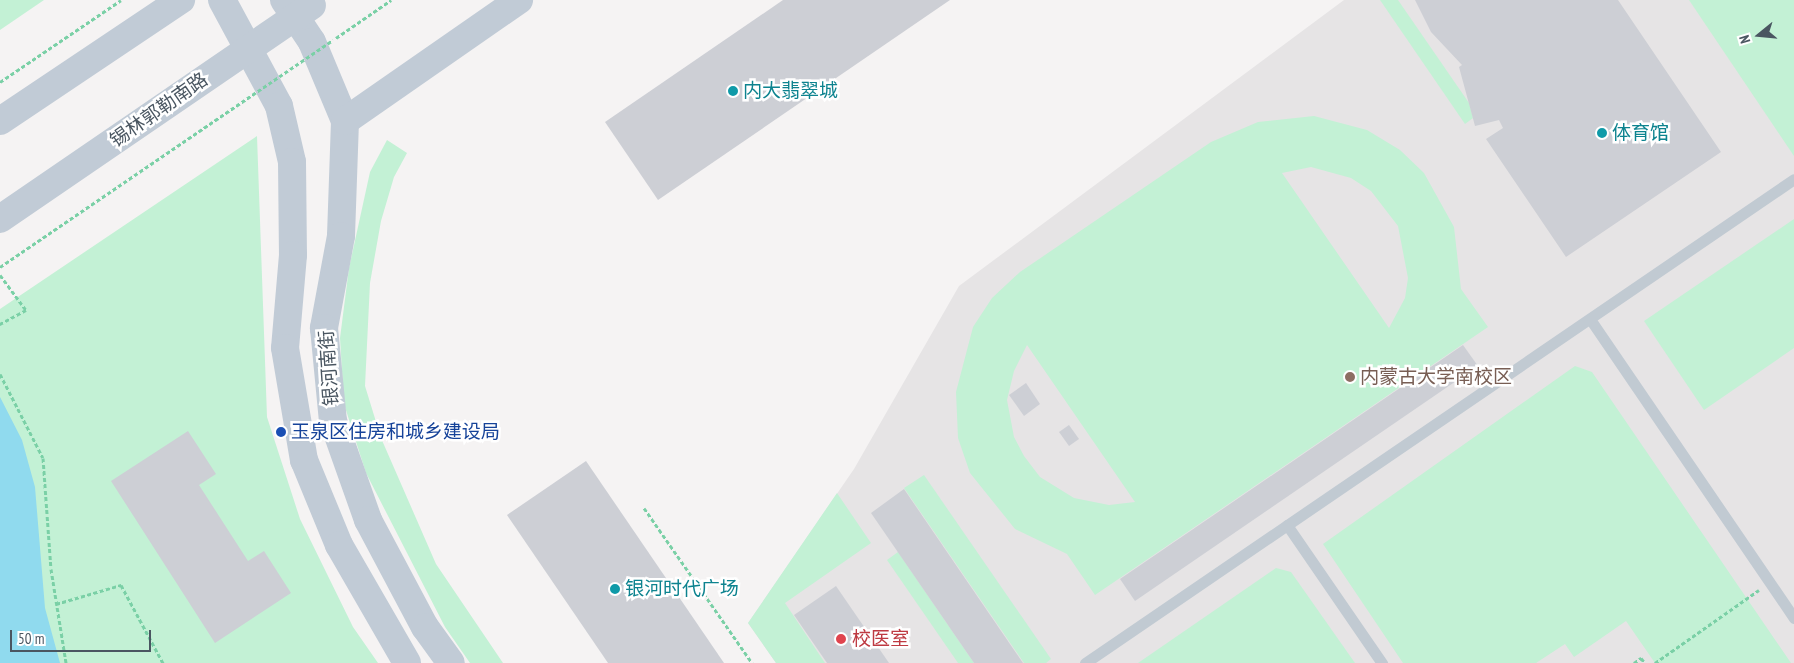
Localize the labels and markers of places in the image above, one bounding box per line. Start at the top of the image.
place label: 内大翡翠城 [743,80,838,102]
marker: 内大翡翠城 [727,85,739,97]
place label: 体育馆 [1612,122,1669,144]
marker: 体育馆 [1596,127,1608,139]
place label: 内蒙古大学南校区 [1360,366,1512,388]
marker: 内蒙古大学南校区 [1344,371,1356,383]
place label: 玉泉区住房和城乡建设局 [291,421,500,443]
marker: 玉泉区住房和城乡建设局 [275,426,287,438]
place label: 银河时代广场 [625,578,739,600]
marker: 银河时代广场 [609,583,621,595]
place label: 校医室 [852,628,909,650]
marker: 校医室 [834,632,848,646]

